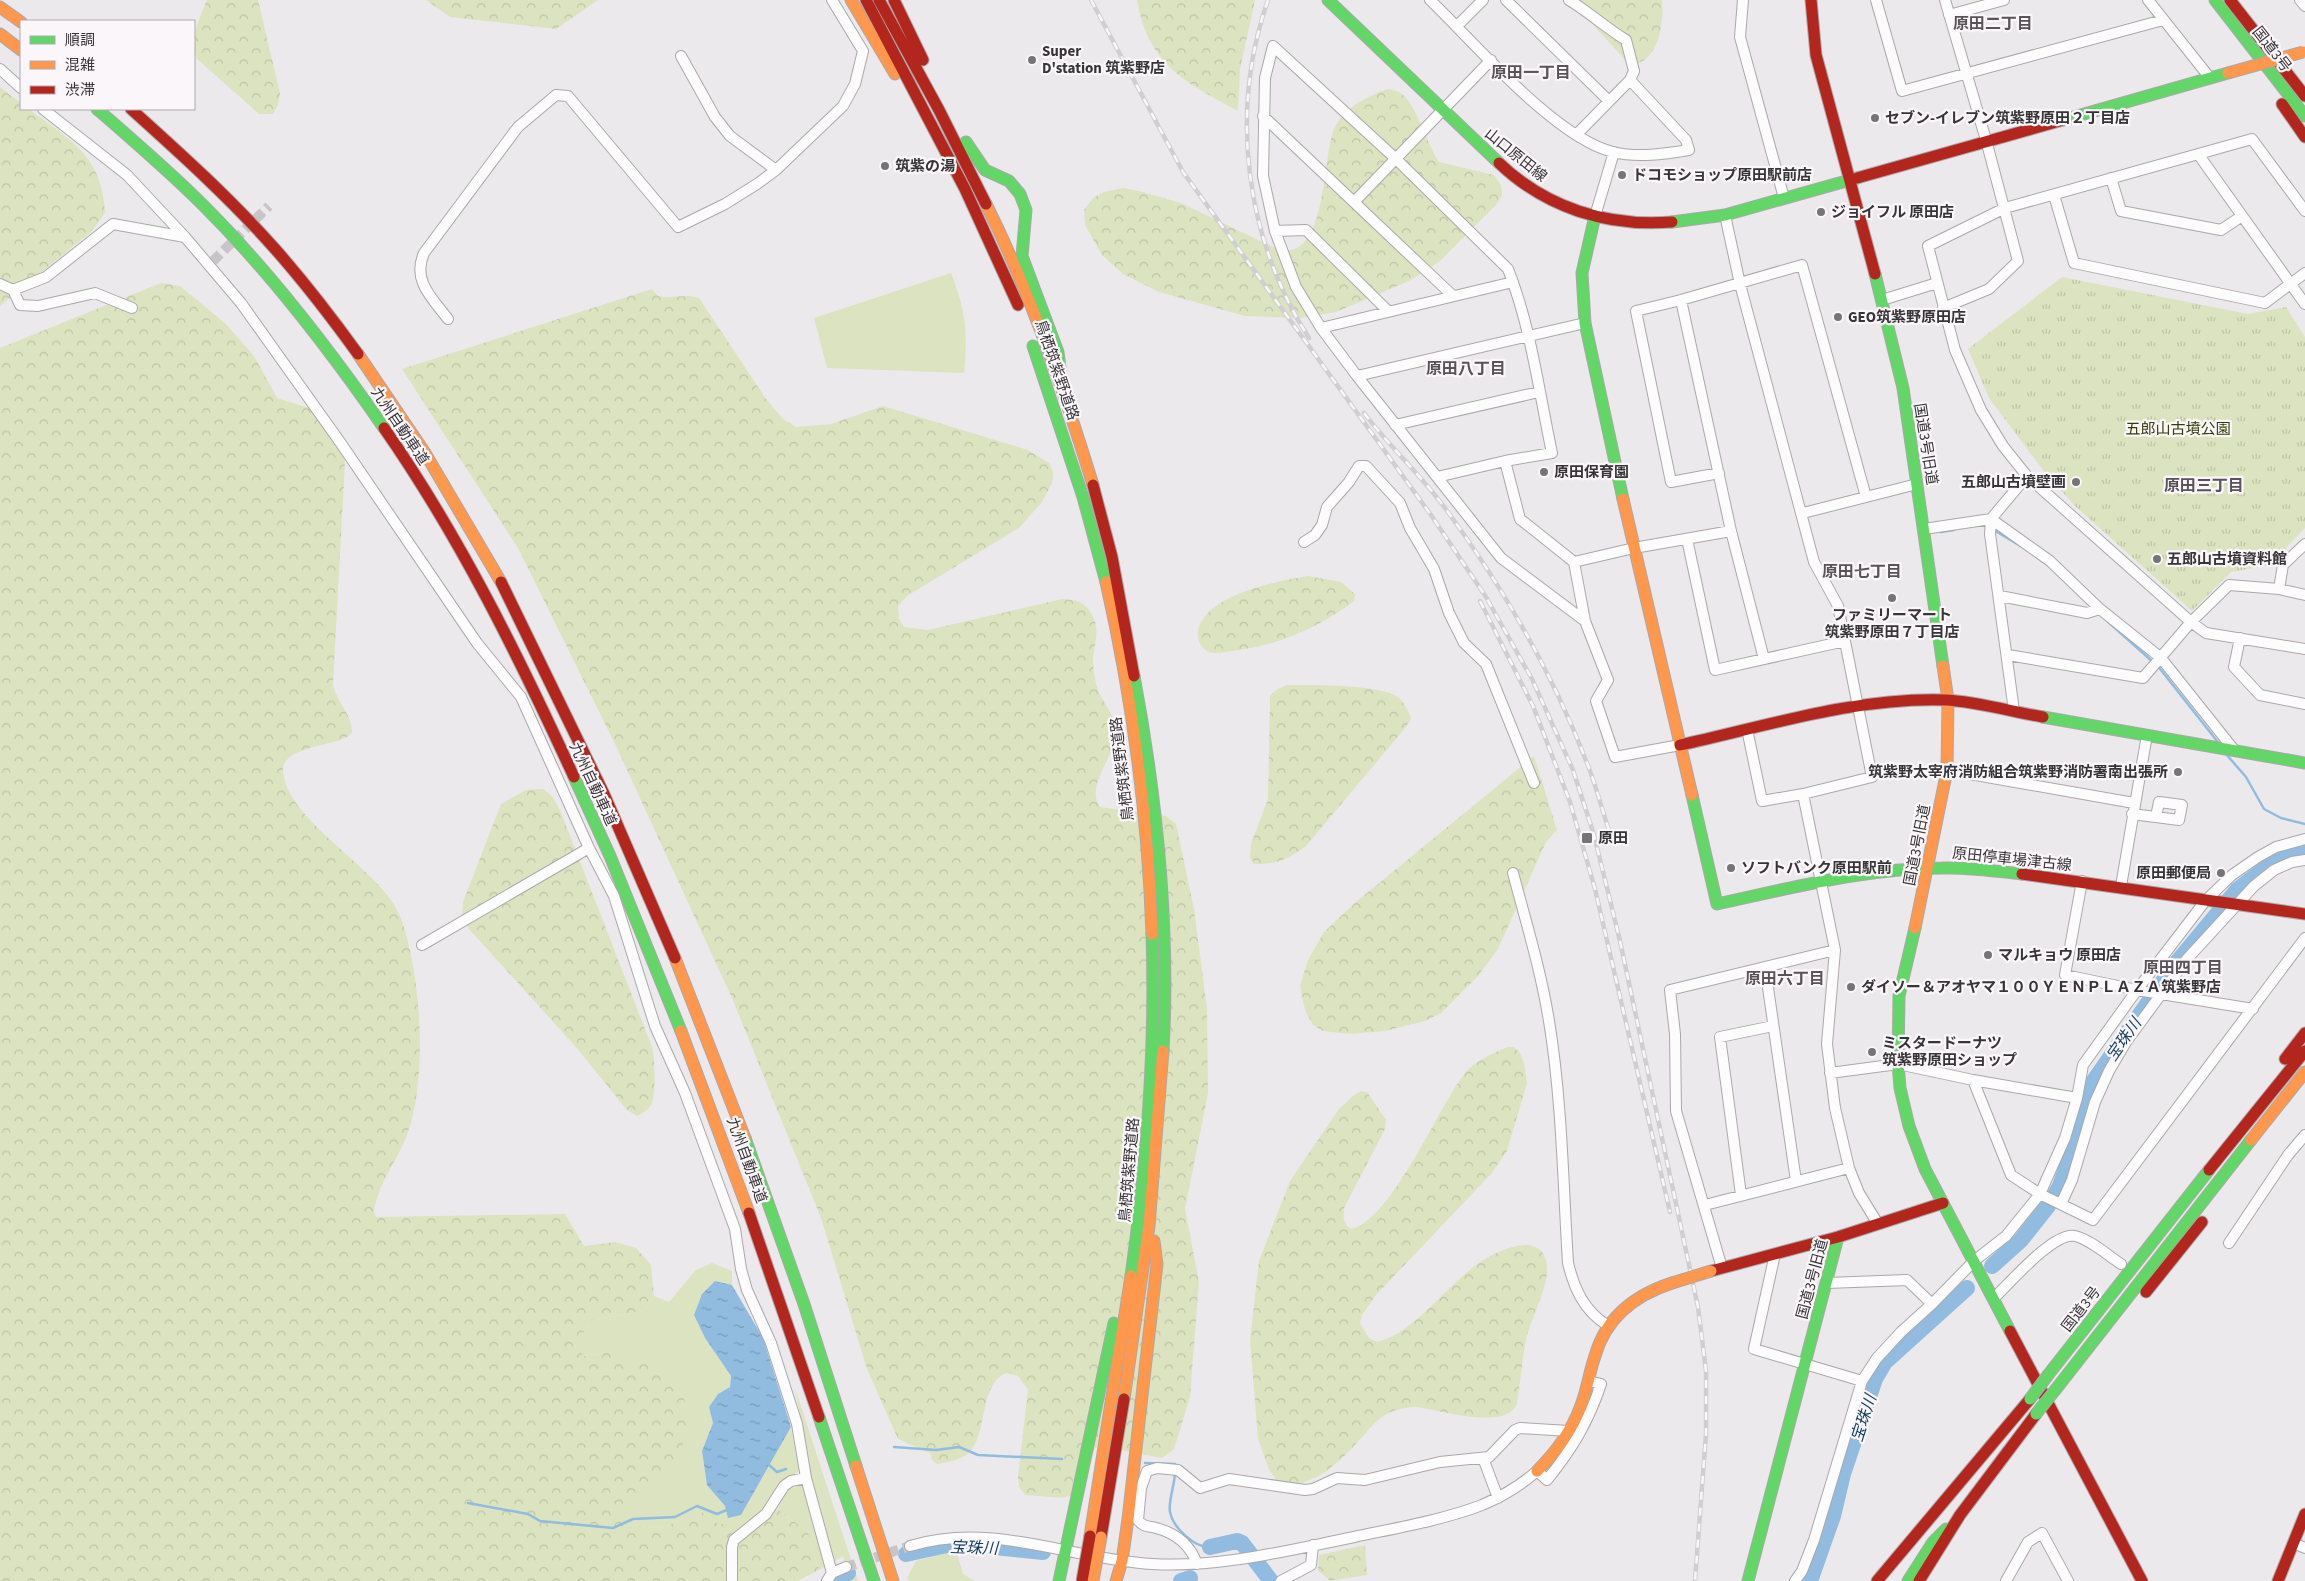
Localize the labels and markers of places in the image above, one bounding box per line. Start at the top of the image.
place label: Super D'station 筑紫野店 [1042,41,1165,79]
marker: Super D'station 筑紫野店 [1026,54,1038,66]
place label: セブン-イレブン筑紫野原田２丁目店 [1885,108,2130,129]
marker: セブン-イレブン筑紫野原田２丁目店 [1869,112,1881,124]
place label: 筑紫の湯 [895,156,955,177]
marker: 筑紫の湯 [879,160,891,172]
place label: ドコモショップ原田駅前店 [1632,165,1812,186]
marker: ドコモショップ原田駅前店 [1616,169,1628,181]
place label: ジョイフル 原田店 [1831,202,1954,223]
marker: ジョイフル 原田店 [1815,206,1827,218]
place label: GEO筑紫野原田店 [1848,307,1966,328]
marker: GEO筑紫野原田店 [1832,311,1844,323]
place label: 原田保育園 [1554,462,1629,483]
marker: 原田保育園 [1538,466,1550,478]
place label: 五郎山古墳壁画 [1961,472,2066,493]
marker: 五郎山古墳壁画 [2070,476,2082,488]
place label: 五郎山古墳資料館 [2167,549,2287,570]
marker: 五郎山古墳資料館 [2151,553,2163,565]
marker: ファミリーマート 筑紫野原田７丁目店 [1886,592,1898,604]
place label: ファミリーマート 筑紫野原田７丁目店 [1824,605,1960,643]
place label: 筑紫野太宰府消防組合筑紫野消防署南出張所 [1868,762,2168,783]
marker: 筑紫野太宰府消防組合筑紫野消防署南出張所 [2172,766,2184,778]
place label: 原田 [1598,828,1628,849]
marker: 原田 [1580,831,1594,845]
place label: ソフトバンク原田駅前 [1741,858,1892,879]
marker: ソフトバンク原田駅前 [1725,862,1737,874]
place label: 原田郵便局 [2136,863,2211,884]
marker: 原田郵便局 [2215,867,2227,879]
place label: マルキョウ 原田店 [1998,945,2121,966]
marker: マルキョウ 原田店 [1982,949,1994,961]
place label: ダイソー＆アオヤマ１００ＹＥＮＰＬＡＺＡ筑紫野店 [1861,977,2221,998]
marker: ダイソー＆アオヤマ１００ＹＥＮＰＬＡＺＡ筑紫野店 [1845,981,1857,993]
place label: ミスタードーナツ 筑紫野原田ショップ [1882,1033,2017,1071]
marker: ミスタードーナツ 筑紫野原田ショップ [1866,1046,1878,1058]

